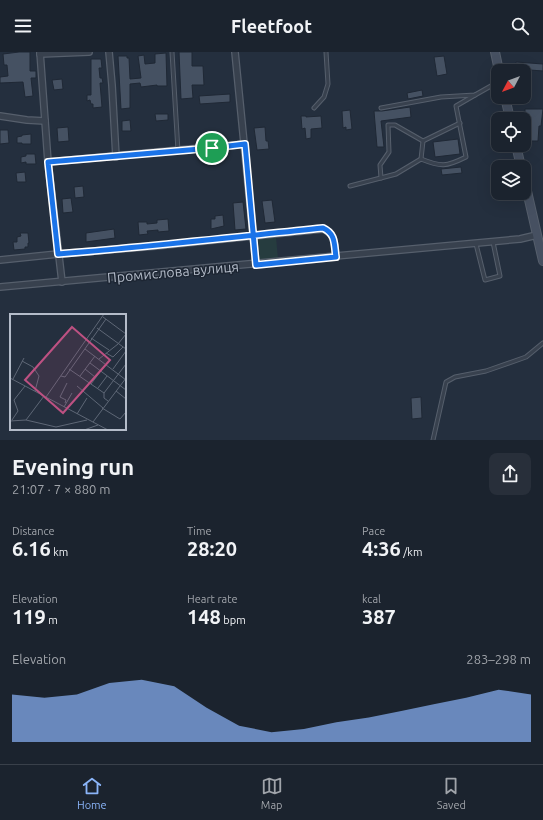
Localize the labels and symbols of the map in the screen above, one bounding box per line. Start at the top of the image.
north arrow [491,64,531,104]
pin [195,131,229,165]
street label: Промислова вулиця [106,258,240,286]
inset map [10,314,126,430]

